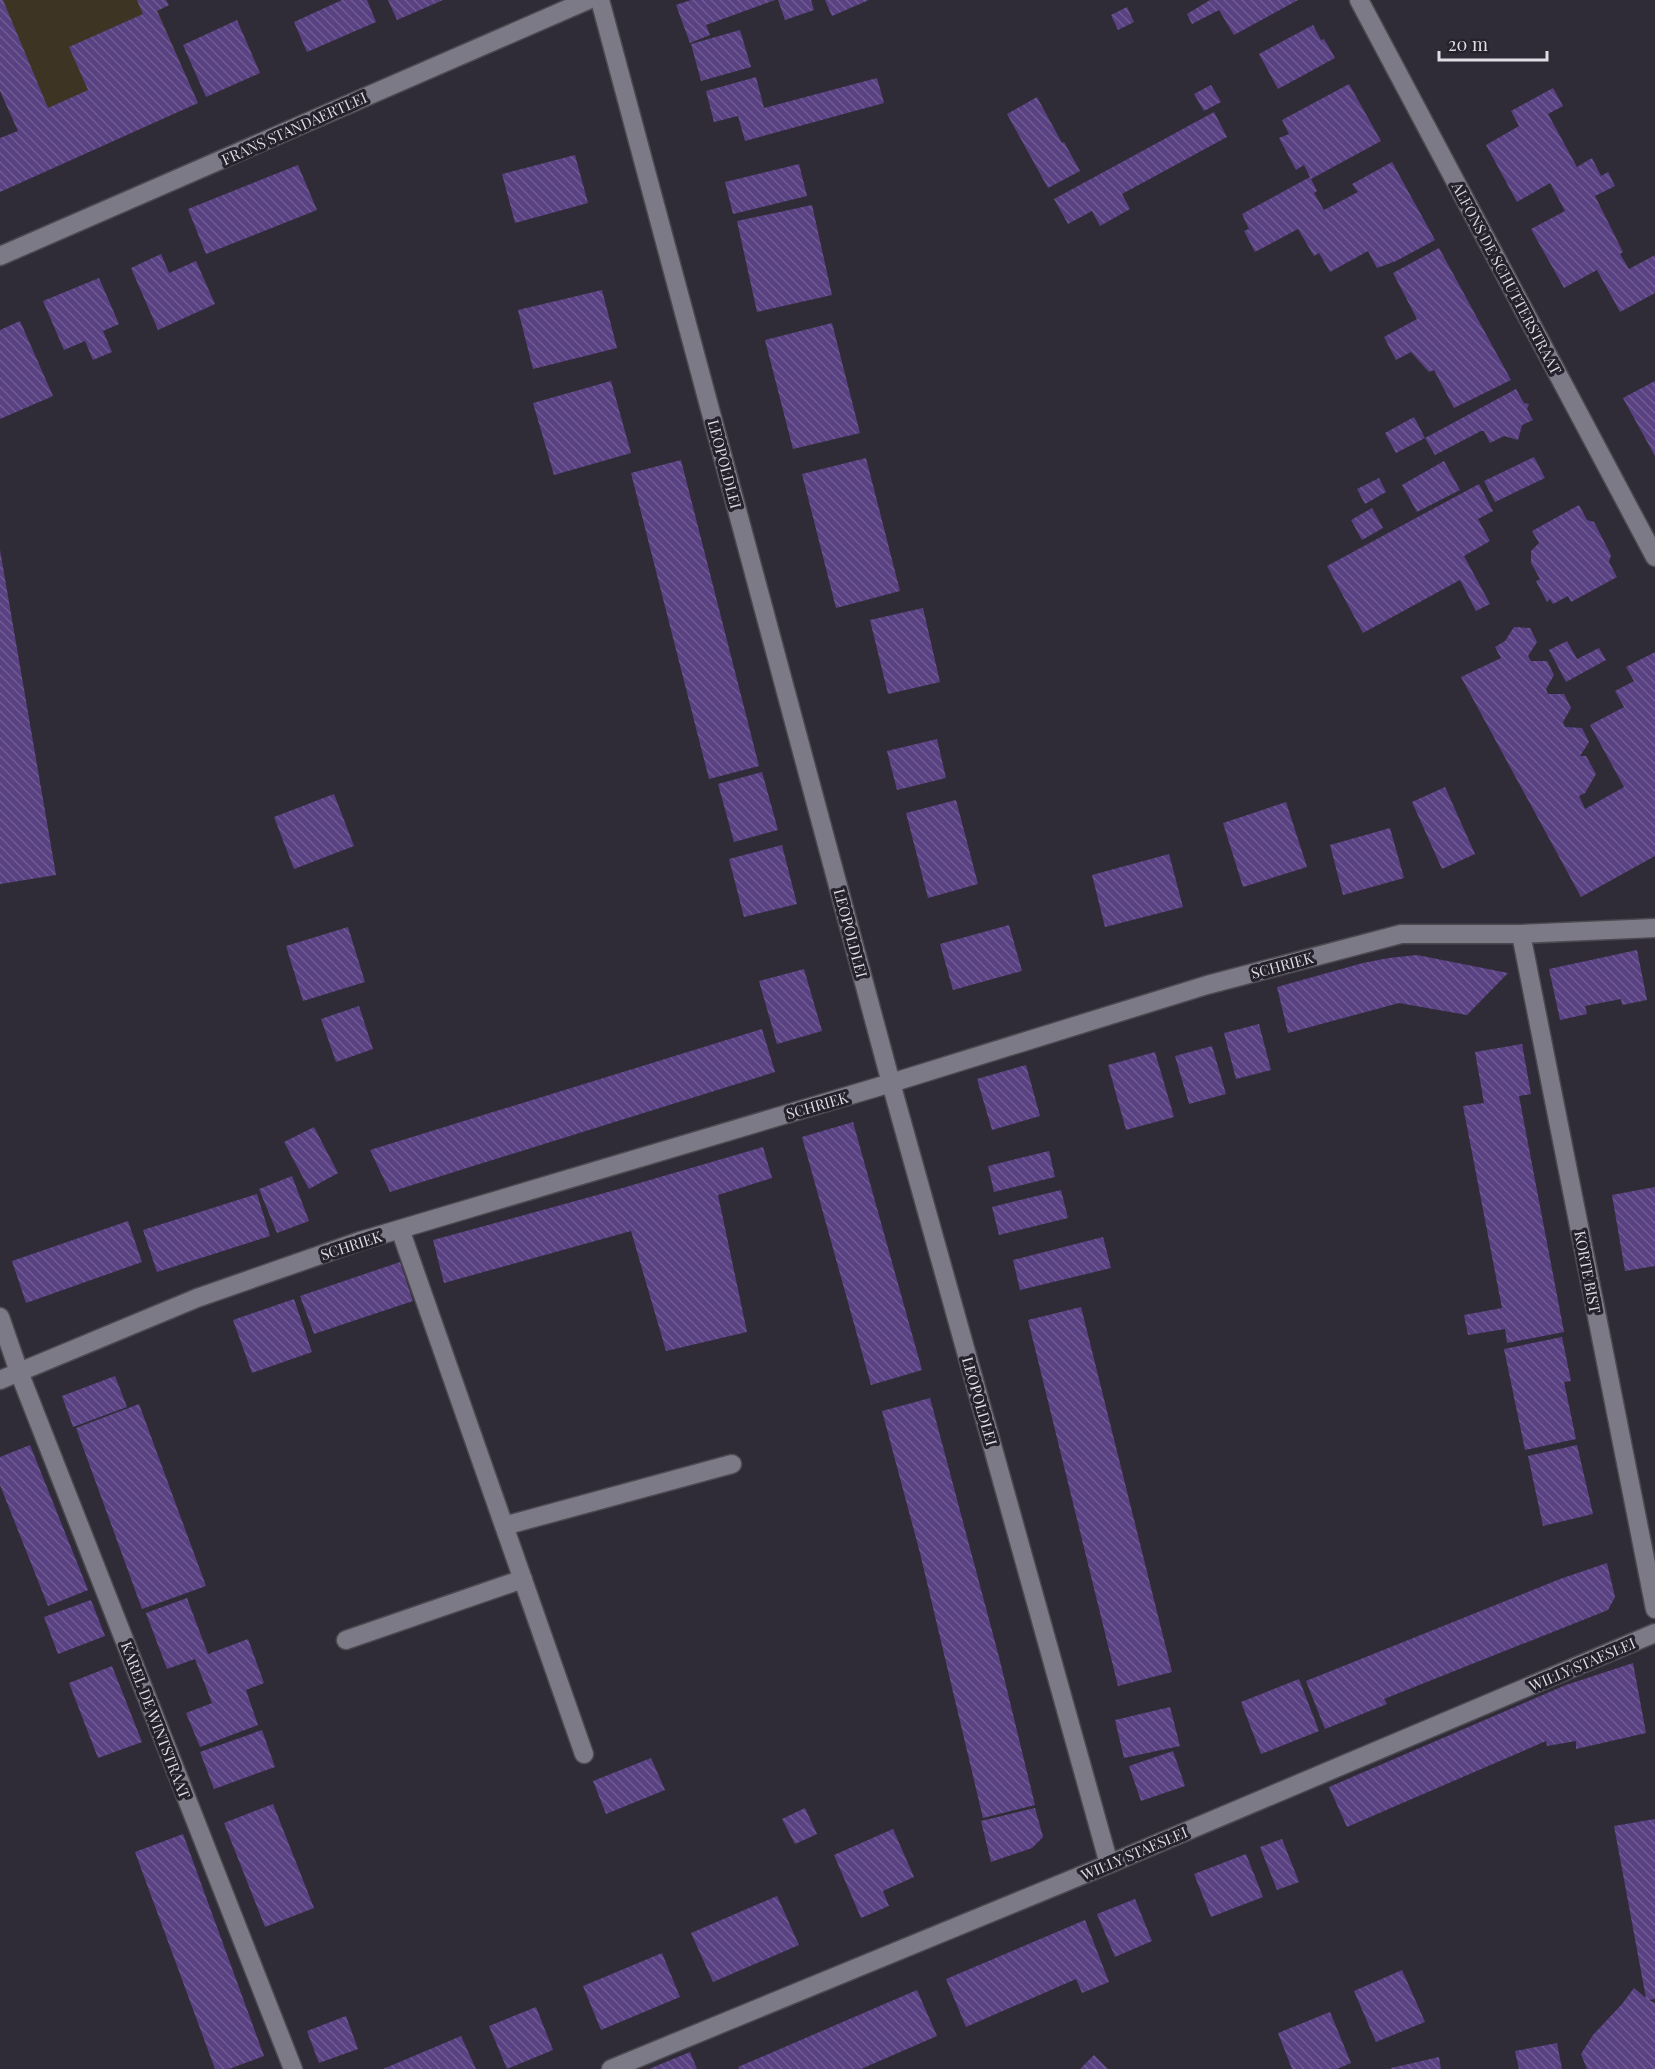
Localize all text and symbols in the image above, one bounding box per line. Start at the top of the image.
scale bar [1439,24,1547,62]
text: 20 m [1448,32,1488,56]
street label: FRANS STANDAERTLEI [218,87,370,169]
street label: ALFONS DE SCHUTTERSTRAAT [1447,177,1566,378]
street label: LEOPOLDLEI [704,417,746,511]
street label: LEOPOLDLEI [830,886,872,980]
street label: SCHRIEK [1249,947,1315,983]
street label: SCHRIEK [784,1087,850,1123]
street label: SCHRIEK [318,1226,384,1264]
street label: KORTE BIST [1570,1229,1606,1315]
street label: LEOPOLDLEI [958,1354,1002,1448]
street label: WILLY STAESLEI [1525,1633,1638,1696]
street label: KAREL DE WINTSTRAAT [117,1639,195,1801]
street label: WILLY STAESLEI [1077,1822,1190,1885]

